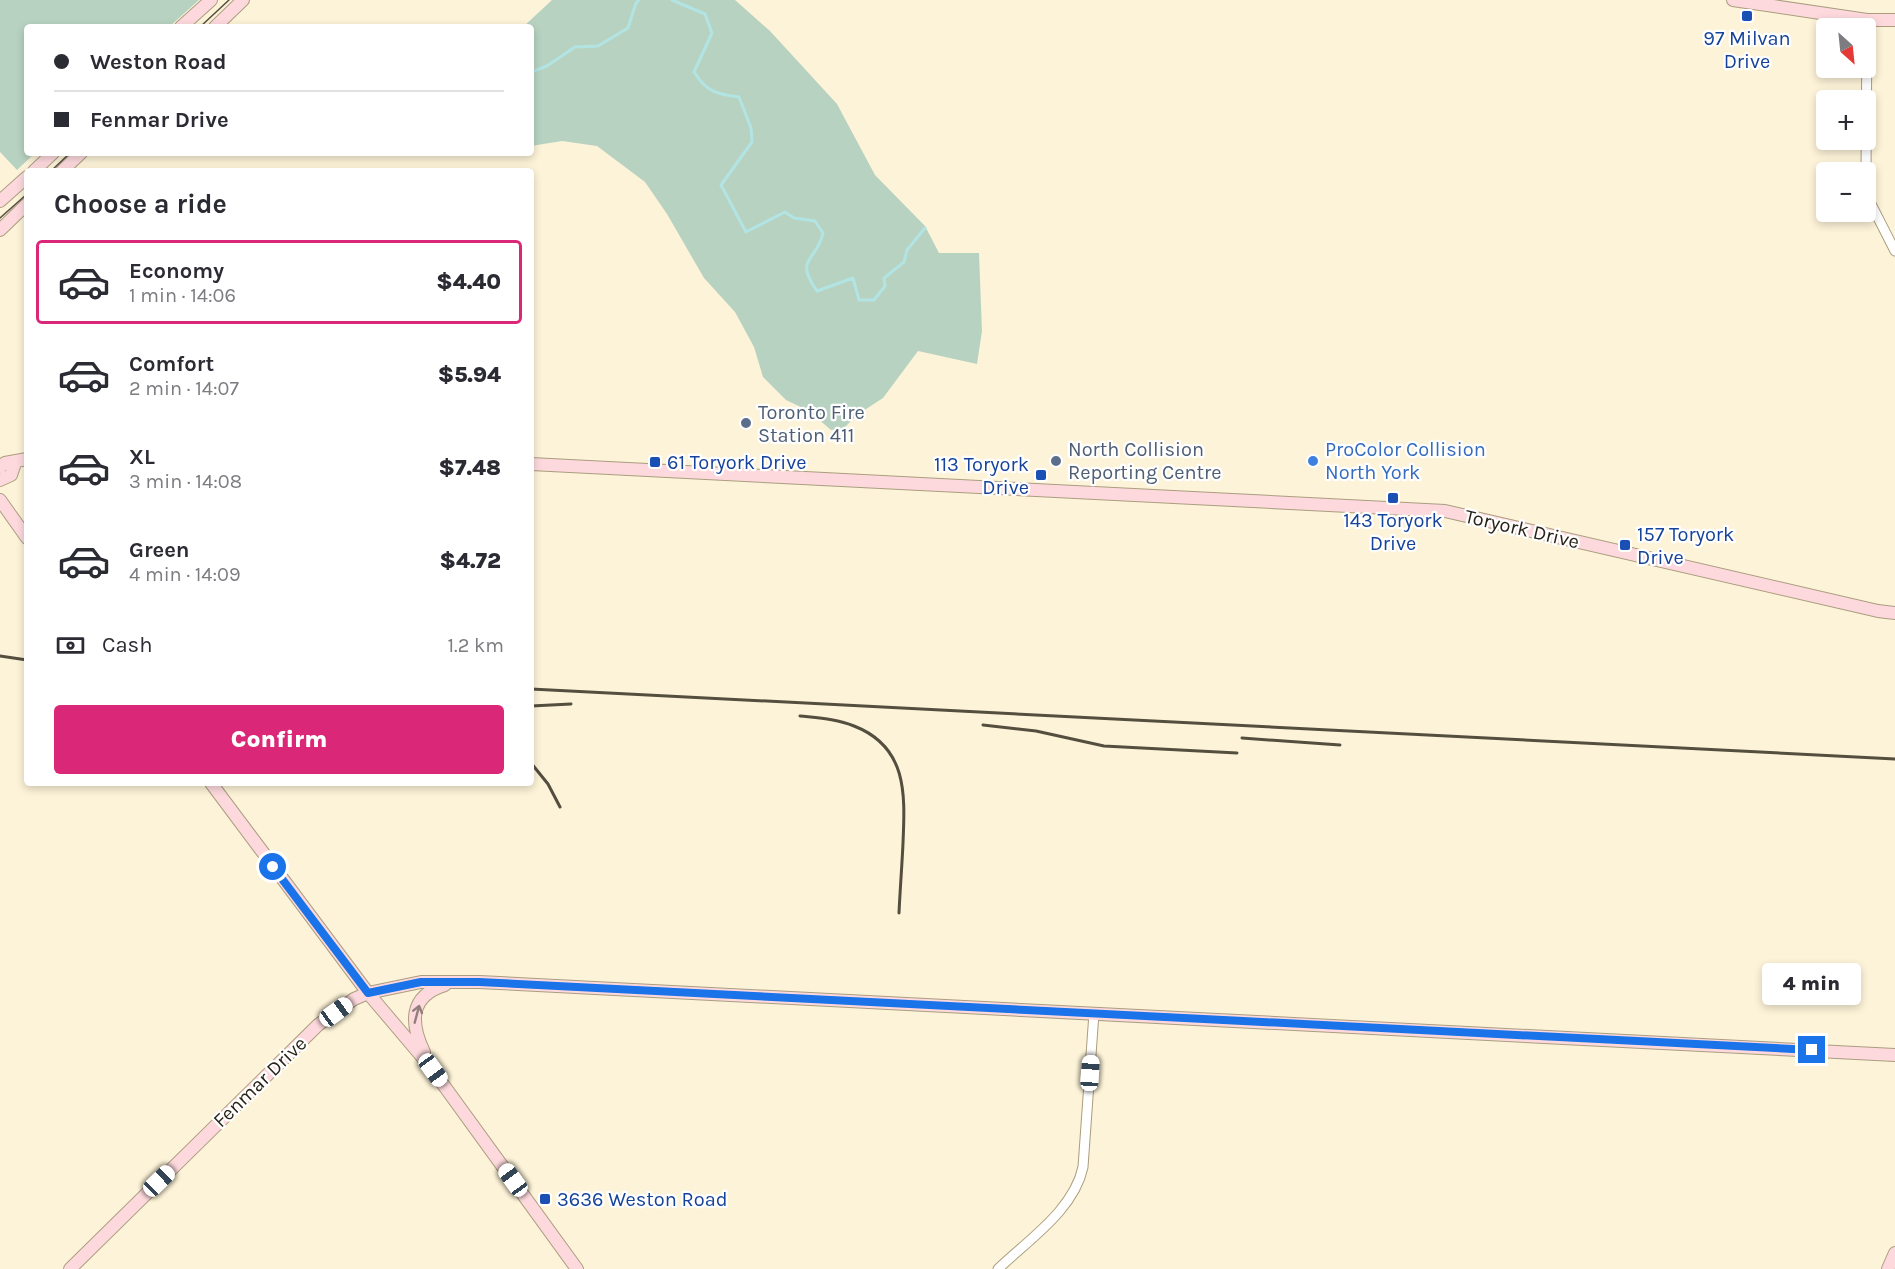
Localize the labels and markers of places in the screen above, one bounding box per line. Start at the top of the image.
marker: 97 Milvan Drive [1740,9,1754,23]
place label: 97 Milvan Drive [1703,27,1791,73]
place label: Toronto Fire Station 411 [758,401,865,447]
marker: Toronto Fire Station 411 [739,416,753,430]
place label: North Collision Reporting Centre [1068,438,1222,484]
place label: ProColor Collision North York [1325,438,1486,484]
place label: 61 Toryork Drive [667,451,807,474]
place label: 113 Toryork Drive [934,453,1029,499]
marker: North Collision Reporting Centre [1049,454,1063,468]
marker: ProColor Collision North York [1306,454,1320,468]
marker: 61 Toryork Drive [648,455,662,469]
marker: 113 Toryork Drive [1034,468,1048,482]
marker: 143 Toryork Drive [1386,491,1400,505]
place label: 143 Toryork Drive [1343,509,1443,555]
place label: 157 Toryork Drive [1637,523,1734,569]
marker: 157 Toryork Drive [1618,538,1632,552]
place label: 3636 Weston Road [557,1188,728,1211]
marker: 3636 Weston Road [538,1192,552,1206]

